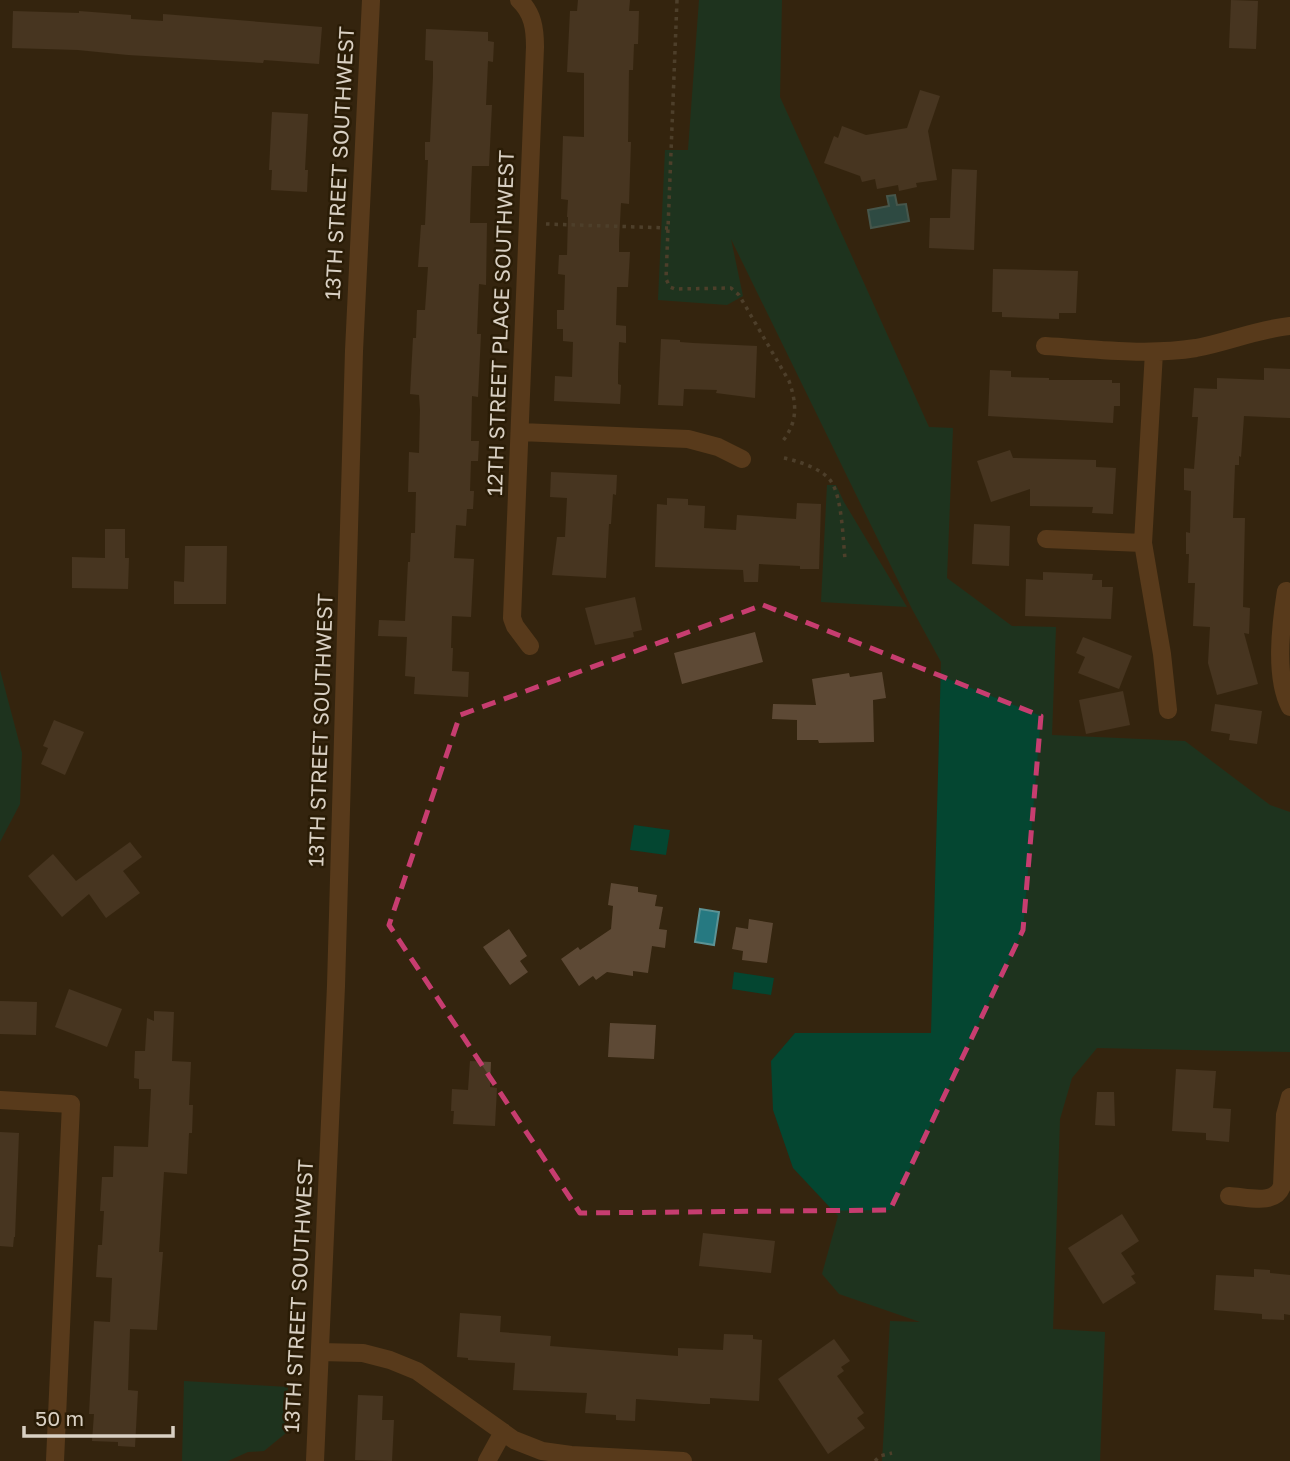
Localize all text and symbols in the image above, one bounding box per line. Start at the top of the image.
street label: 13TH STREET SOUTHWEST [319,26,359,300]
street label: 12TH STREET PLACE SOUTHWEST [481,150,519,496]
street label: 13TH STREET SOUTHWEST [302,593,338,867]
street label: 13TH STREET SOUTHWEST [278,1159,318,1433]
scale bar [24,1394,173,1438]
text: 50 m [35,1405,84,1431]

